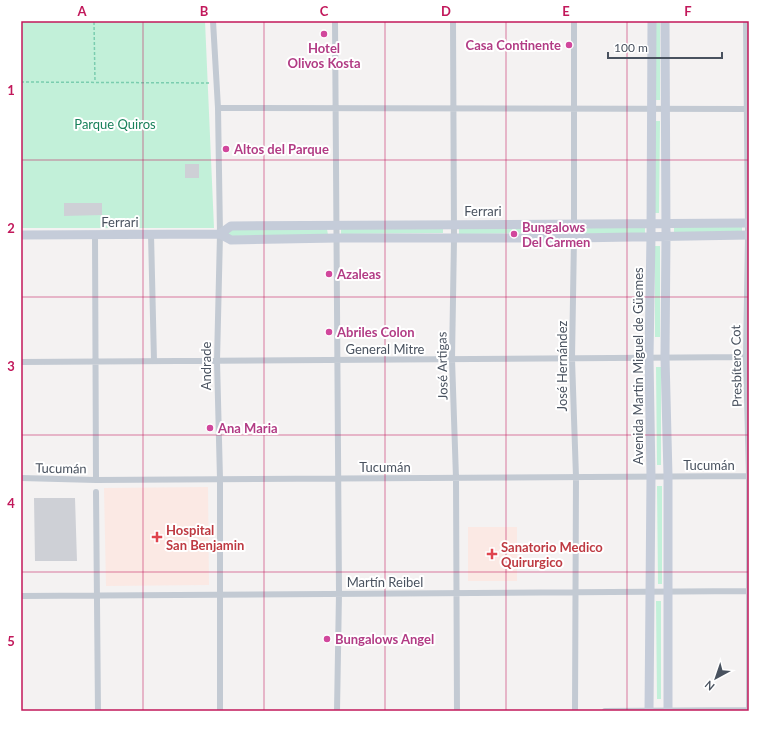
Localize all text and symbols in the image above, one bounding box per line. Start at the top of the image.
text: A [76,3,87,19]
text: B [200,3,209,19]
text: C [320,3,329,19]
text: D [441,3,451,19]
text: E [562,3,570,19]
text: F [684,3,692,19]
marker: Hotel Olivos Kosta [319,29,329,39]
scale bar [608,34,722,60]
place label: Casa Continente [466,37,561,53]
place label: Hotel Olivos Kosta [288,40,360,71]
marker: Casa Continente [564,40,574,50]
text: 100 m [614,40,648,55]
text: 1 [7,82,15,98]
park label: Parque Quiros [74,116,156,132]
place label: Altos del Parque [233,141,329,157]
marker: Altos del Parque [221,144,231,154]
street label: Ferrari [464,203,502,219]
street label: Ferrari [101,214,139,230]
place label: Bungalows Del Carmen [522,219,590,250]
text: 2 [7,220,15,236]
marker: Bungalows Del Carmen [509,229,519,239]
place label: Azaleas [336,266,381,282]
street label: Avenida Martin Miguel de Güemes [630,267,646,465]
marker: Azaleas [324,269,334,279]
street label: José Hernández [554,320,570,411]
place label: Abriles Colon [336,324,415,340]
street label: Presbítero Cot [727,324,745,407]
marker: Abriles Colon [324,327,334,337]
street label: José Artigas [433,331,451,400]
street label: General Mitre [346,341,425,357]
street label: Andrade [198,342,214,390]
text: 3 [7,358,15,374]
place label: Ana Maria [217,420,278,436]
marker: Ana Maria [205,423,215,433]
street label: Tucumán [683,457,735,473]
street label: Tucumán [359,459,411,475]
street label: Tucumán [35,460,87,476]
text: 4 [7,495,15,511]
place label: Hospital San Benjamin [166,522,244,553]
marker: Hospital San Benjamin [151,531,163,543]
place label: Sanatorio Medico Quirurgico [501,539,603,570]
marker: Sanatorio Medico Quirurgico [486,548,498,560]
street label: Martín Reibel [347,574,423,590]
place label: Bungalows Angel [335,631,434,647]
text: 5 [7,633,15,649]
marker: Bungalows Angel [322,634,332,644]
north arrow [696,658,736,698]
text: N [702,678,717,694]

